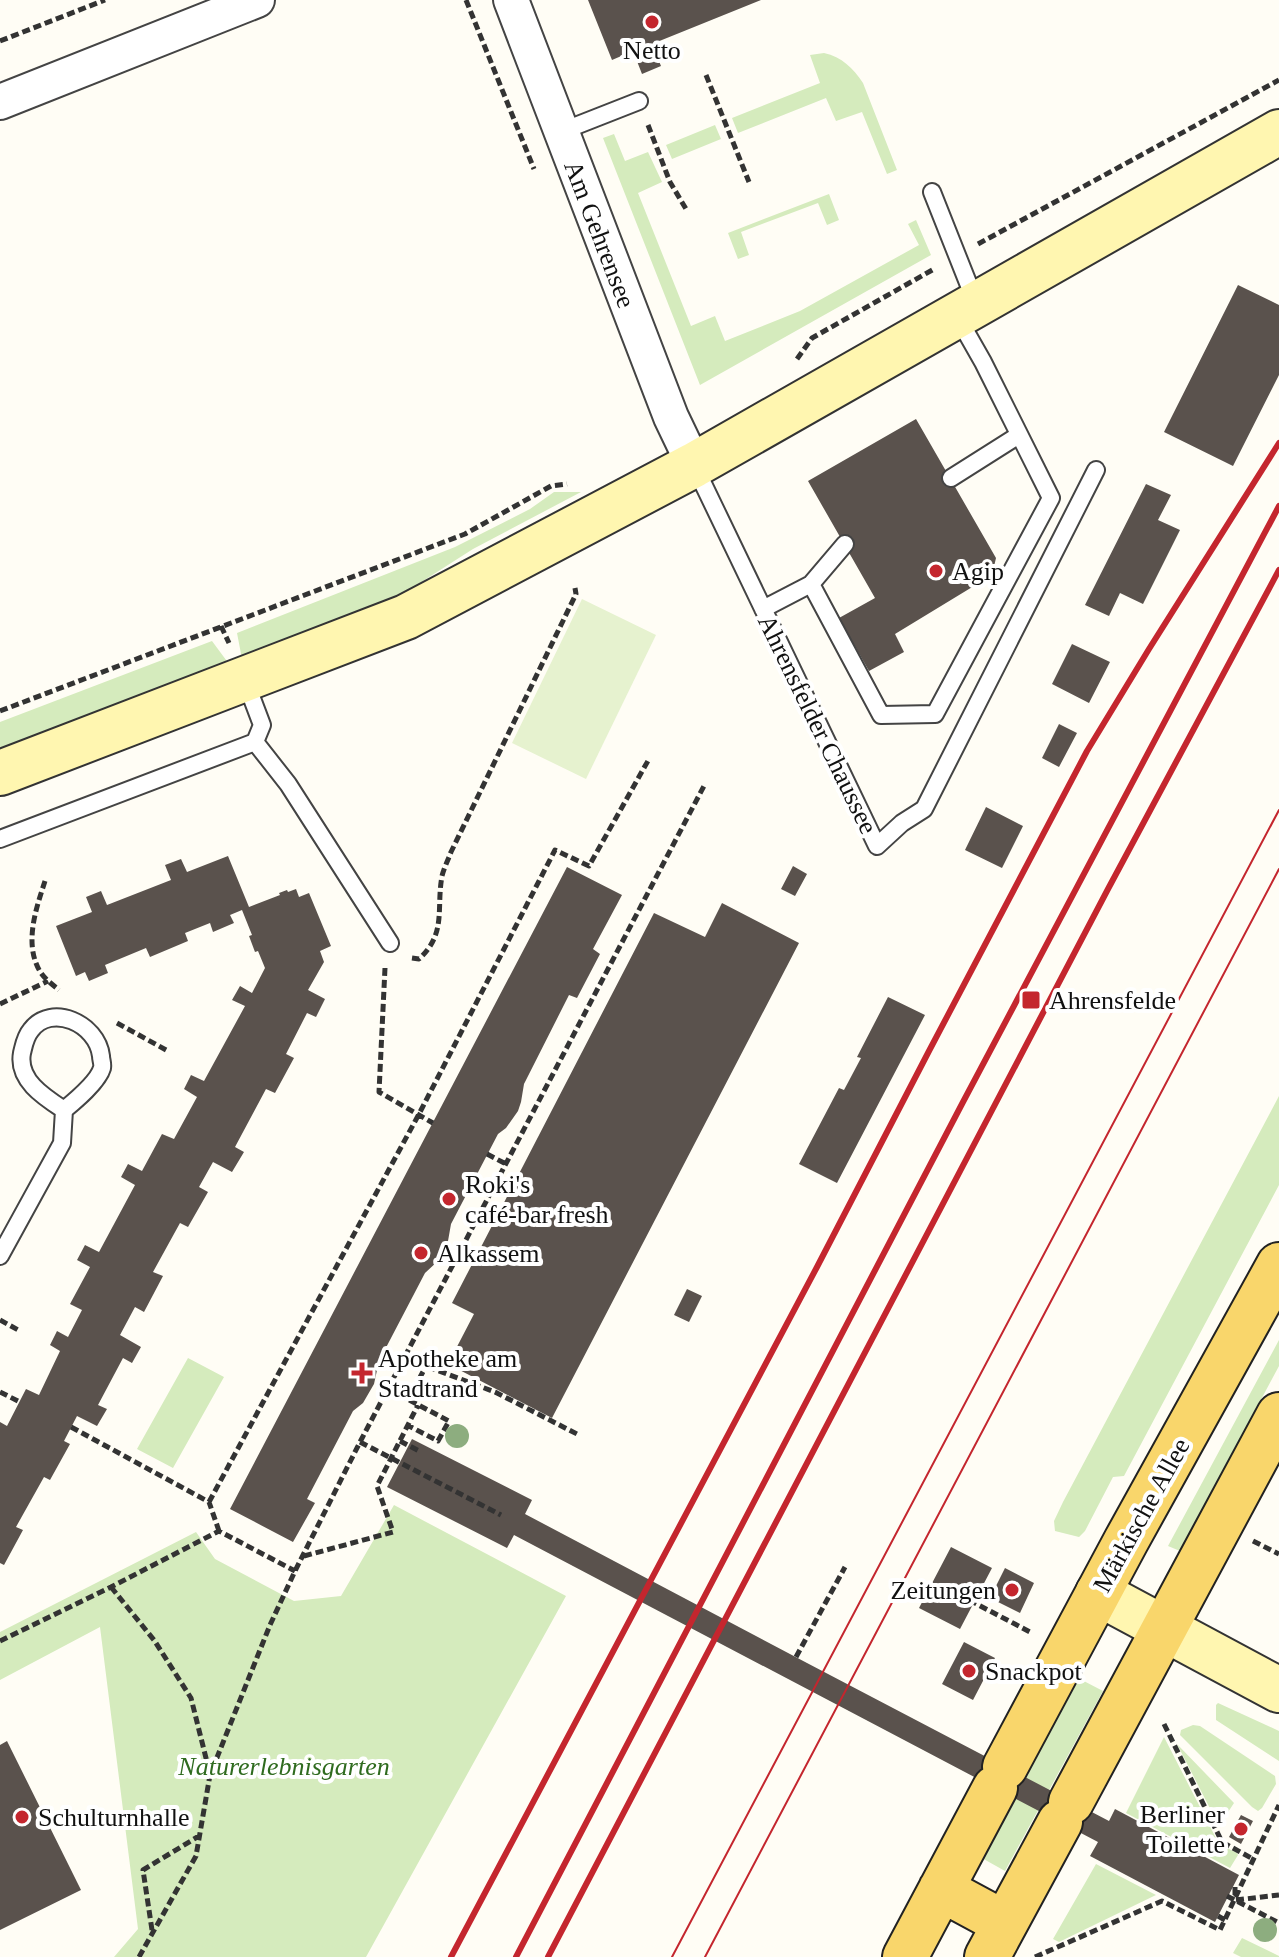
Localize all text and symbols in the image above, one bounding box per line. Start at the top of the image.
marker: Netto [643,13,661,31]
place label: Netto [623,36,681,65]
street label: Am Gehrensee [558,157,641,312]
place label: Agip [952,557,1004,586]
marker: Agip [927,562,945,580]
street label: Ahrensfelder Chaussee [752,610,883,839]
place label: Ahrensfelde [1049,986,1176,1015]
marker: Ahrensfelde [1020,989,1042,1011]
place label: Roki's café-bar fresh [465,1170,609,1229]
marker: Roki's café-bar fresh [440,1190,458,1208]
place label: Alkassem [437,1239,540,1268]
marker: Alkassem [412,1244,430,1262]
place label: Apotheke am Stadtrand [378,1344,517,1403]
marker: Apotheke am Stadtrand [353,1364,371,1382]
street label: Märkische Allee [1087,1433,1196,1597]
place label: Zeitungen [891,1576,996,1605]
marker: Zeitungen [1003,1581,1021,1599]
place label: Snackpot [985,1657,1083,1686]
marker: Snackpot [960,1662,978,1680]
park label: Naturerlebnisgarten [177,1752,390,1781]
place label: Berliner Toilette [1140,1800,1225,1859]
place label: Schulturnhalle [38,1803,190,1832]
marker: Schulturnhalle [13,1808,31,1826]
marker: Berliner Toilette [1232,1820,1250,1838]

